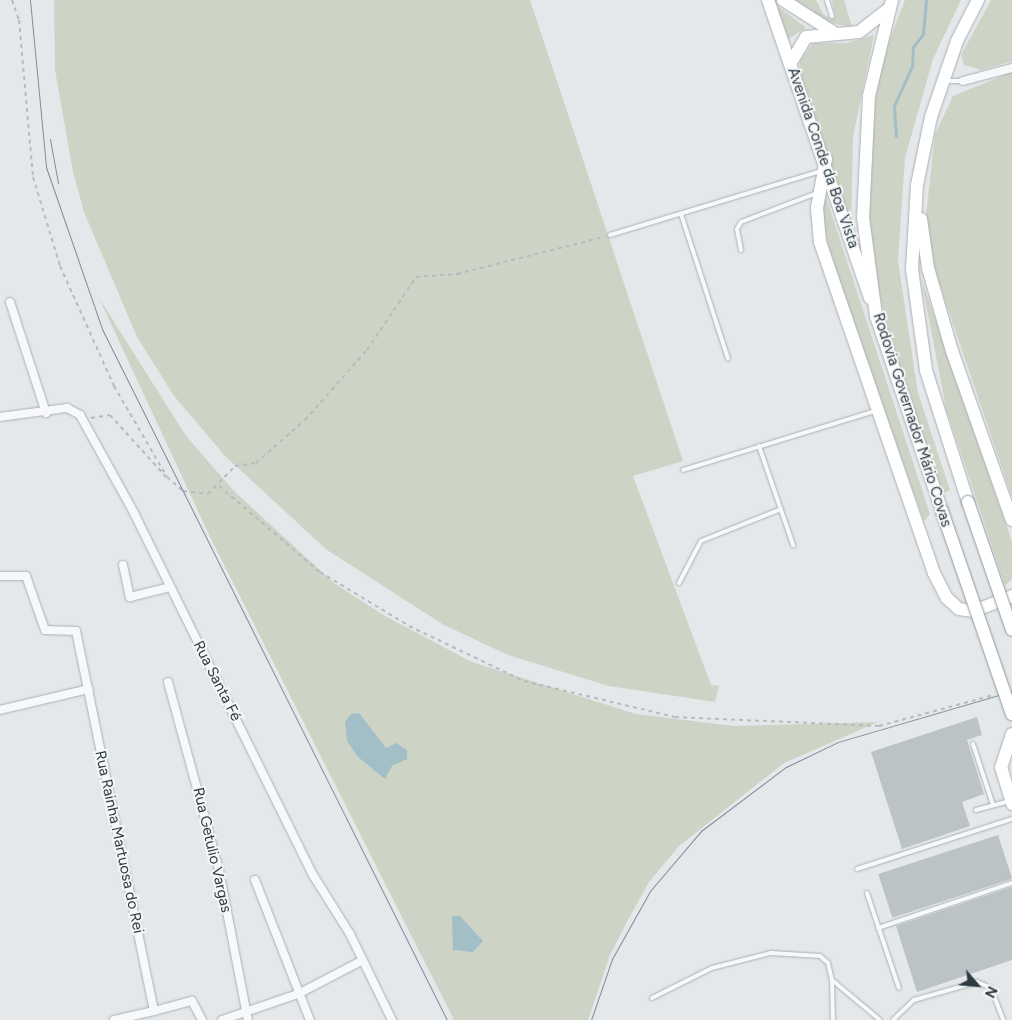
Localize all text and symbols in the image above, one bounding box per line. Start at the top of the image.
street label: Avenida Conde da Boa Vista [784,65,862,251]
street label: Rodovia Governador Mário Covas [869,311,955,529]
street label: Rua Santa Fé [189,638,245,724]
street label: Rua Rainha Martuosa do Rei [91,749,147,935]
street label: Rua Getulio Vargas [189,786,235,914]
north arrow [952,960,1002,1010]
text: N [981,983,1001,1001]

